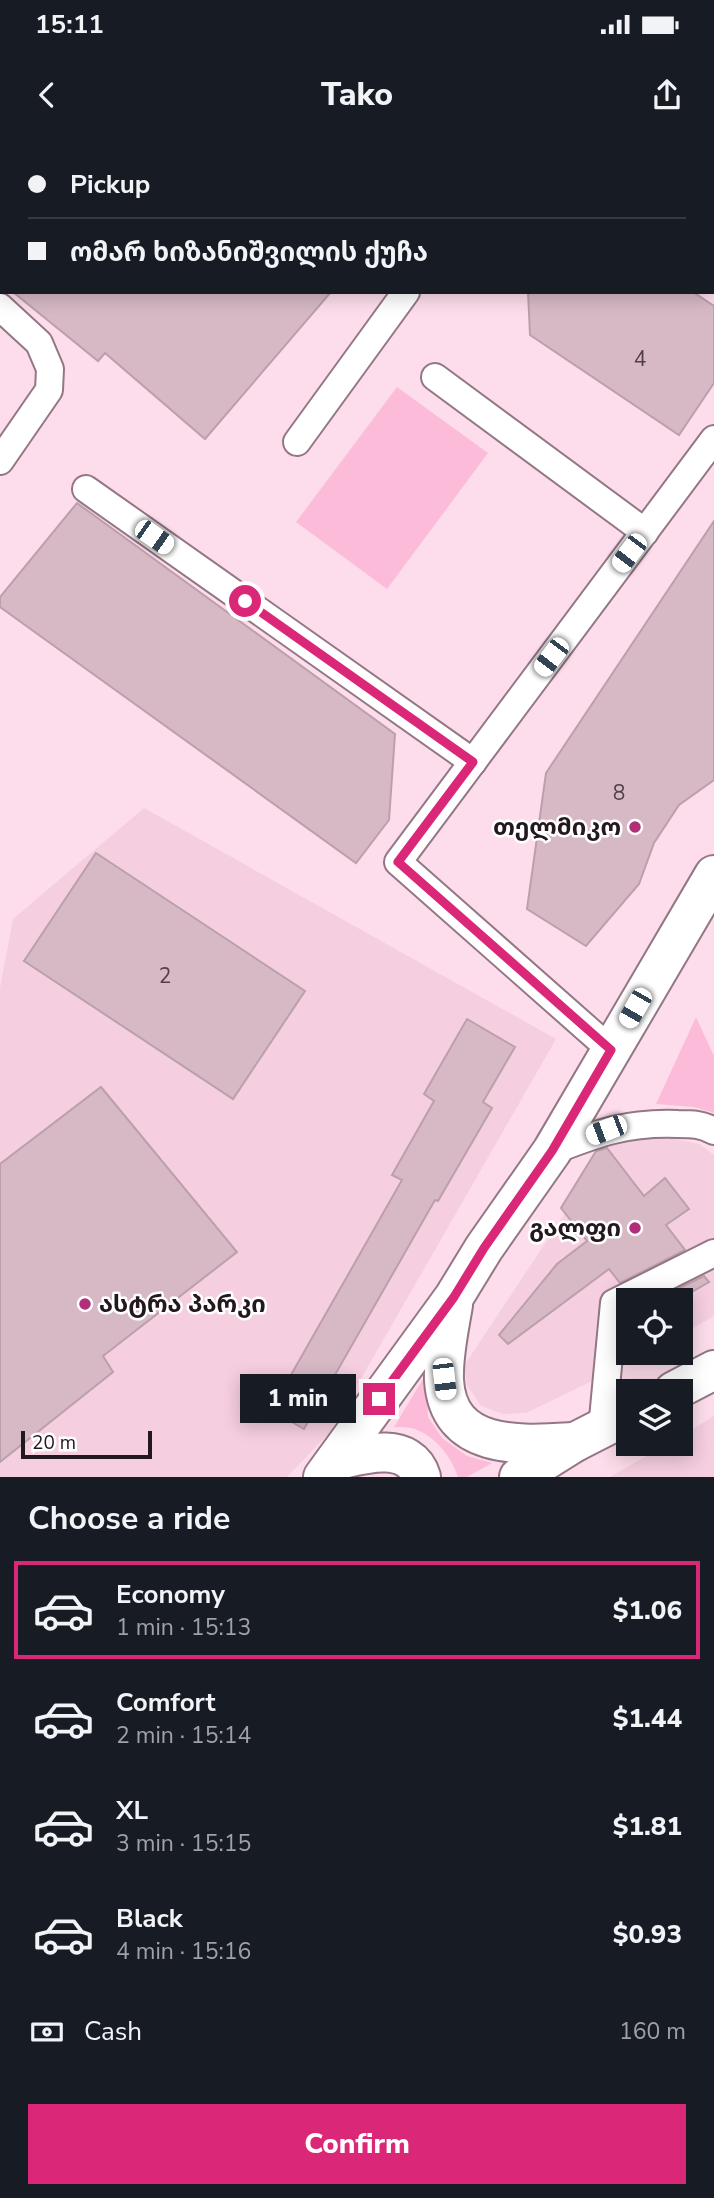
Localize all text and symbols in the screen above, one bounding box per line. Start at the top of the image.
text: 15:11 [35,7,104,42]
text: Tako [321,73,393,116]
icon: back [28,76,66,114]
icon: share [648,76,686,114]
text: Pickup [70,167,150,202]
text: ომარ ხიზანიშვილის ქუჩა [70,235,428,270]
house number: 4 [634,345,646,373]
car [131,516,178,558]
car [608,530,651,576]
route start [229,585,261,617]
car [530,634,573,680]
house number: 8 [613,779,625,807]
place label: თელმიკო [493,811,621,843]
marker: თელმიკო [627,819,643,835]
house number: 2 [159,962,171,990]
car [616,985,655,1031]
car [583,1113,630,1147]
place label: გალფი [529,1212,621,1244]
marker: გალფი [627,1220,643,1236]
place label: ასტრა პარკი [99,1288,266,1320]
map controls [616,1288,693,1456]
button: locate [616,1288,693,1365]
marker: ასტრა პარკი [77,1296,93,1312]
car [432,1357,457,1401]
callout: 1 min [239,1374,354,1424]
button: layers [616,1379,693,1456]
text: 1 min [268,1383,328,1414]
route end [363,1383,395,1415]
scale bar [21,1428,152,1460]
text: 20 m [32,1430,76,1456]
text: Choose a ride [28,1497,230,1540]
text: Economy [116,1577,225,1612]
icon: car [32,1579,95,1642]
text: $1.06 [613,1593,682,1628]
text: 1 min · 15:13 [116,1612,251,1643]
text: Comfort [116,1685,216,1720]
icon: car [32,1687,95,1750]
text: $1.44 [613,1701,682,1736]
text: 2 min · 15:14 [116,1720,251,1751]
text: XL [116,1793,148,1828]
icon: car [32,1795,95,1858]
text: $1.81 [613,1809,682,1844]
text: 3 min · 15:15 [116,1828,251,1859]
text: Black [116,1901,183,1936]
icon: car [32,1903,95,1966]
text: $0.93 [613,1917,682,1952]
text: 4 min · 15:16 [116,1936,251,1967]
icon: cash [28,2013,66,2051]
text: Cash [84,2014,142,2049]
text: 160 m [619,2016,686,2047]
button: Confirm [28,2104,686,2184]

